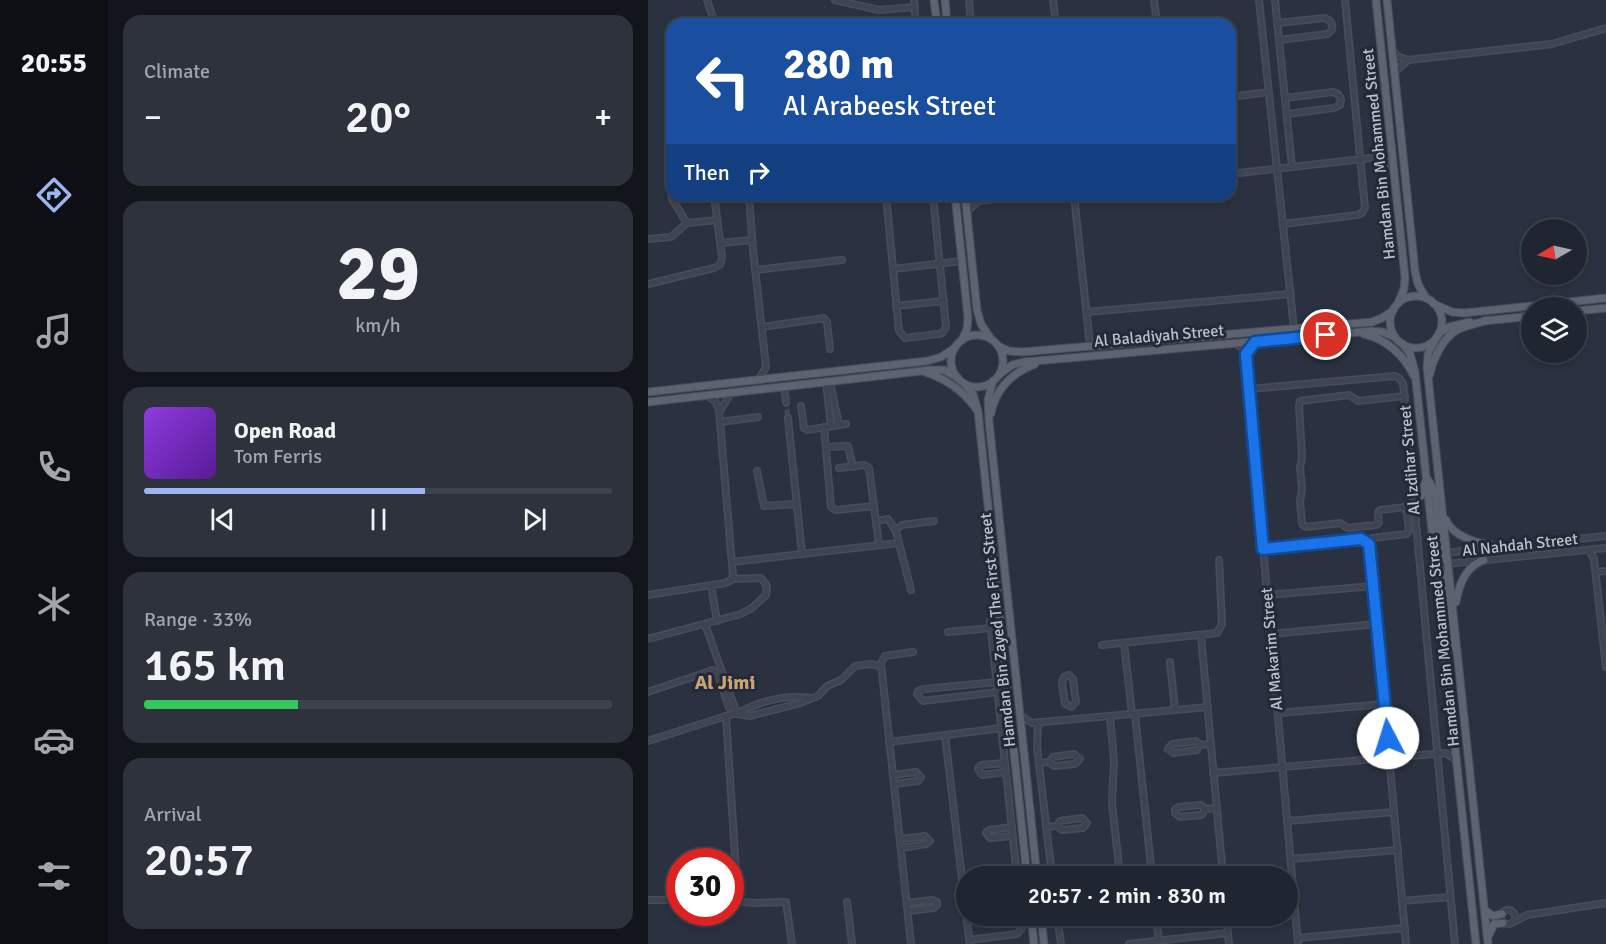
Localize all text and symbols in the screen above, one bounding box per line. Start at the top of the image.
text: 280 m [783,39,894,90]
icon: left [684,42,762,120]
text: 20:55 [21,47,87,80]
street label: Hamdan Bin Mohammed Street [1358,47,1400,260]
text: Climate [144,59,210,84]
text: 20° [345,90,411,145]
text: Al Arabeesk Street [783,90,996,123]
text: − [144,97,162,138]
text: + [594,97,612,138]
icon: right [742,156,775,189]
text: Then [684,159,730,186]
icon: directions [33,174,75,216]
north arrow [1521,219,1587,285]
map controls [1521,219,1587,363]
text: 29 [336,226,420,322]
button: layers [1521,297,1587,363]
pin [1300,309,1351,360]
icon: music [33,310,75,352]
text: km/h [355,313,401,338]
icon: arrive [1309,318,1342,351]
street label: Al Baladiyah Street [1093,320,1225,352]
street label: Al Izdihar Street [1395,404,1425,516]
text: Open Road [234,417,336,444]
text: Tom Ferris [234,444,322,469]
icon: phone [33,446,75,488]
icon: previous [206,503,239,536]
icon: pause [362,503,395,536]
icon: next [518,503,551,536]
street label: Hamdan Bin Zayed The First Street [976,512,1020,748]
street label: Al Nahdah Street [1461,529,1579,561]
street label: Hamdan Bin Mohammed Street [1422,534,1464,747]
icon: climate [33,583,75,625]
street label: Al Makarim Street [1257,586,1287,711]
text: Range · 33% [144,607,252,632]
text: 165 km [144,638,286,693]
district label: Al Jimi [695,670,755,695]
position arrow [1356,706,1420,770]
icon: car [33,719,75,761]
text: Arrival [144,802,202,827]
text: 20:57 [144,833,254,888]
speed limit sign: 30 [666,848,744,926]
icon: filters [33,855,75,897]
text: 20:57 · 2 min · 830 m [1028,882,1226,909]

